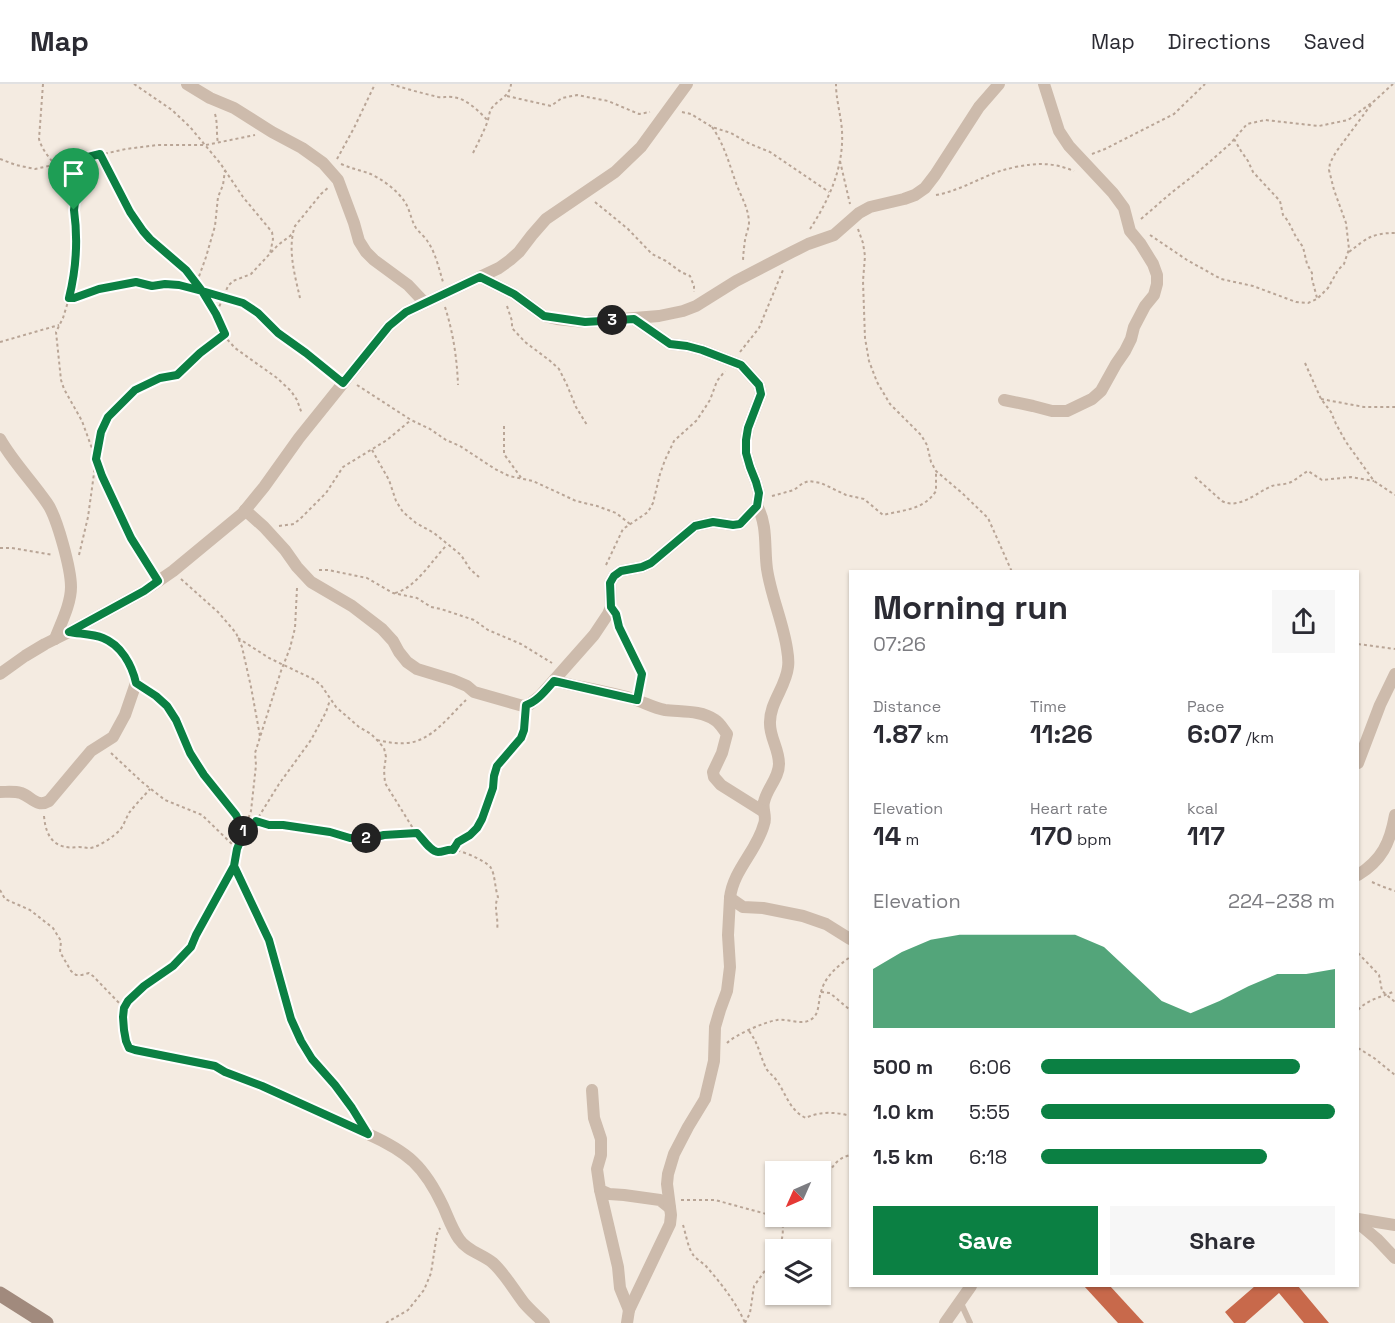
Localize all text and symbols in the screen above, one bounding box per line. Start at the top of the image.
text: Map [30,23,89,59]
text: Map [1091,28,1135,55]
text: Directions [1168,28,1271,55]
text: Saved [1304,28,1365,55]
pin [48,148,99,210]
icon: arrive [57,157,90,190]
pin: 3 [597,305,627,335]
text: 3 [607,309,617,330]
text: Morning run [873,587,1068,629]
button: share [1272,590,1335,653]
text: 07:26 [873,631,926,657]
text: Distance [873,696,941,717]
text: Time [1030,696,1066,717]
text: Pace [1187,696,1224,717]
text: 1.87 [873,717,922,751]
text: 11:26 [1030,717,1093,751]
text: 6:07 [1187,717,1242,751]
text: km [922,727,949,748]
text: /km [1242,727,1274,748]
text: Elevation [873,798,943,819]
text: Heart rate [1030,798,1108,819]
text: kcal [1187,798,1218,819]
pin: 1 [228,816,258,846]
text: 14 [873,819,901,853]
text: 170 [1030,819,1073,853]
text: 117 [1187,819,1225,853]
text: 1 [239,820,247,841]
pin: 2 [351,823,381,853]
text: 2 [361,827,371,848]
text: m [901,829,919,850]
text: bpm [1073,829,1111,850]
text: Elevation [873,888,961,914]
text: 224–238 m [1228,888,1335,914]
text: 500 m [873,1054,933,1080]
text: 6:06 [969,1054,1011,1080]
text: 1.0 km [873,1099,934,1125]
text: 5:55 [969,1099,1010,1125]
text: 1.5 km [873,1144,933,1170]
text: 6:18 [969,1144,1007,1170]
north arrow [765,1161,831,1227]
map controls [765,1161,831,1305]
button: Save [873,1206,1098,1275]
button: Share [1110,1206,1335,1275]
button: layers [765,1239,831,1305]

